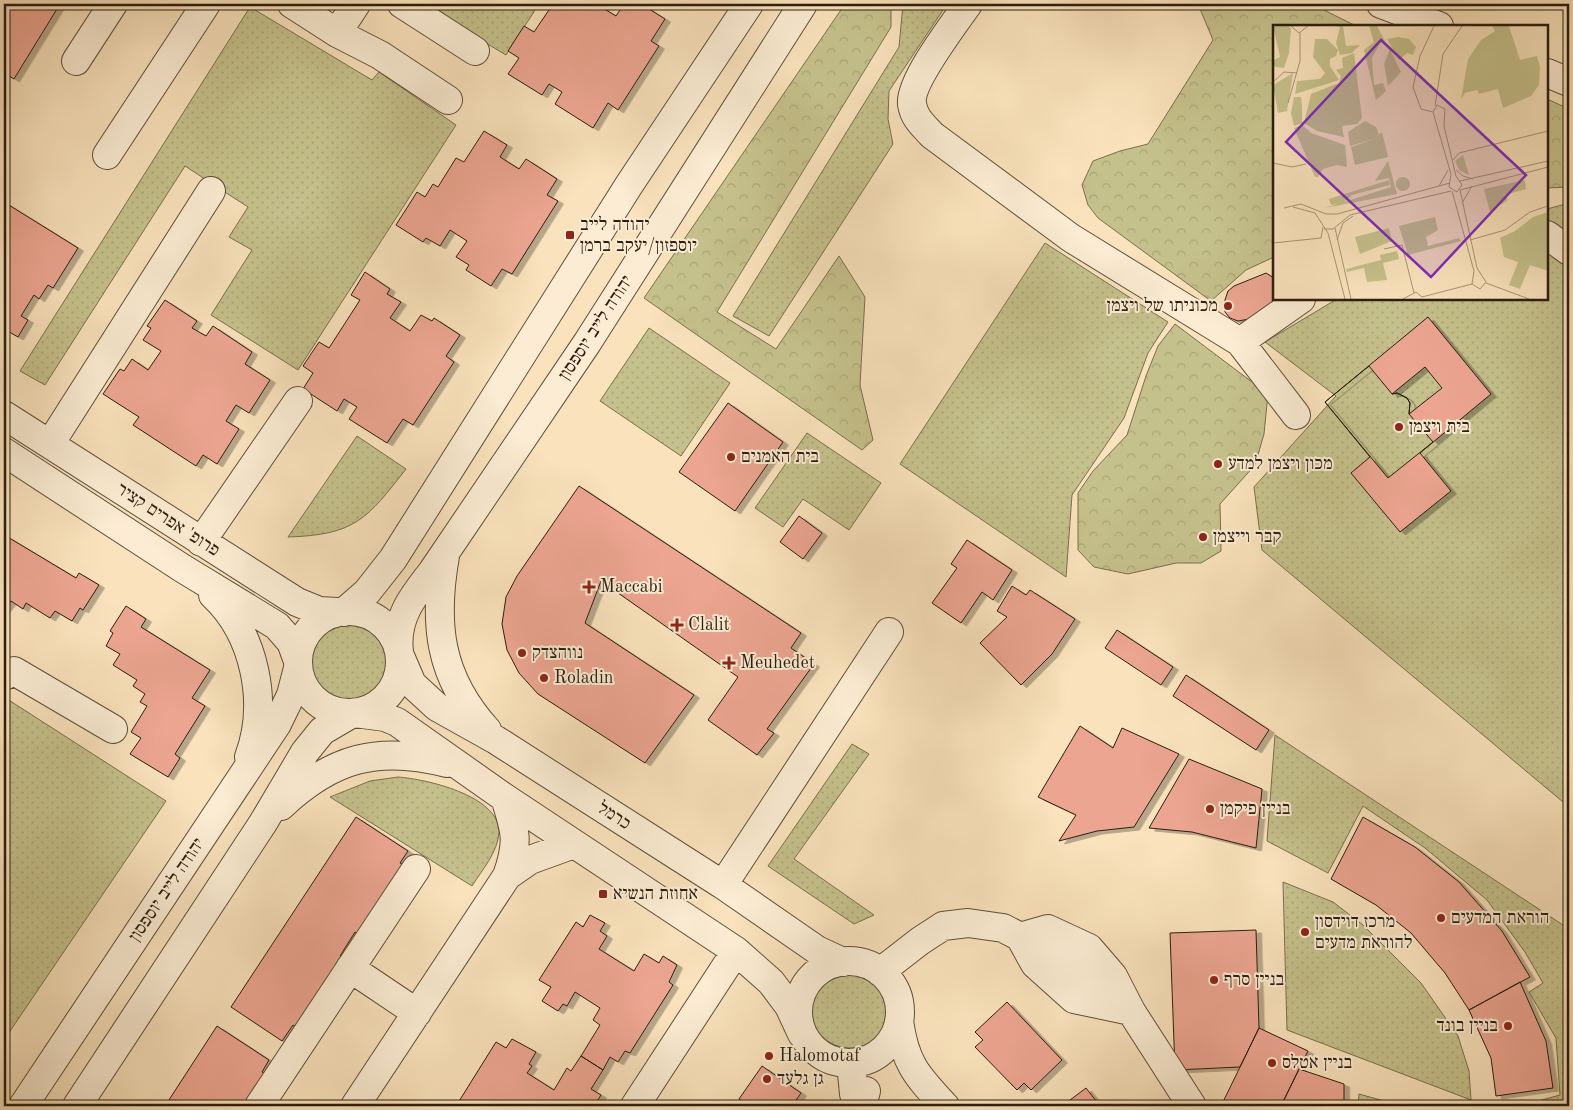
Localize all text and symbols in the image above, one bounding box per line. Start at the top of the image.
inset map [1273,25,1548,300]
place label: יהודה לייב יוספזון/יעקב ברמן [580,215,697,255]
marker: יהודה לייב יוספזון/יעקב ברמן [564,229,576,241]
street label: יהודה לייב יוספסון [555,272,636,383]
place label: מכוניתו של ויצמן [1107,296,1218,315]
marker: מכוניתו של ויצמן [1222,300,1234,312]
place label: בית ויצמן [1409,418,1470,436]
marker: בית ויצמן [1393,421,1405,433]
place label: בית האמנים [741,448,819,466]
marker: בית האמנים [725,451,737,463]
place label: מכון ויצמן למדע [1228,454,1333,473]
marker: מכון ויצמן למדע [1212,458,1224,470]
street label: פרופ' אפרים קציר [113,480,223,560]
place label: קבר וייצמן [1213,528,1281,546]
marker: קבר וייצמן [1197,531,1209,543]
place label: Maccabi [600,578,663,596]
marker: Maccabi [582,580,596,594]
place label: Clalit [688,616,730,634]
marker: Clalit [670,618,684,632]
place label: נווהצדק [532,644,583,662]
marker: נווהצדק [516,647,528,659]
place label: Meuhedet [740,654,815,672]
marker: Meuhedet [722,656,736,670]
place label: Roladin [554,669,614,687]
marker: Roladin [538,672,550,684]
street label: כרמל [594,798,634,833]
place label: בניין פיקמן [1220,800,1291,818]
marker: בניין פיקמן [1204,803,1216,815]
street label: יהודה לייב יוספסון [125,834,208,945]
place label: אחוזת הנשיא [613,885,698,903]
marker: אחוזת הנשיא [597,888,609,900]
place label: הוראת המדעים [1451,909,1549,927]
marker: הוראת המדעים [1435,912,1447,924]
place label: מרכז דוידסון להוראת מדעים [1315,913,1413,952]
marker: מרכז דוידסון להוראת מדעים [1299,926,1311,938]
place label: בניין סרף [1224,971,1284,989]
marker: בניין סרף [1208,974,1220,986]
place label: בניין בונד [1437,1017,1498,1035]
marker: בניין בונד [1502,1020,1514,1032]
place label: Halomotaf [779,1047,861,1065]
marker: Halomotaf [763,1050,775,1062]
place label: בניין אטלס [1282,1053,1352,1072]
marker: בניין אטלס [1266,1057,1278,1069]
place label: גן גלעד [777,1069,824,1088]
marker: גן גלעד [761,1073,773,1085]

